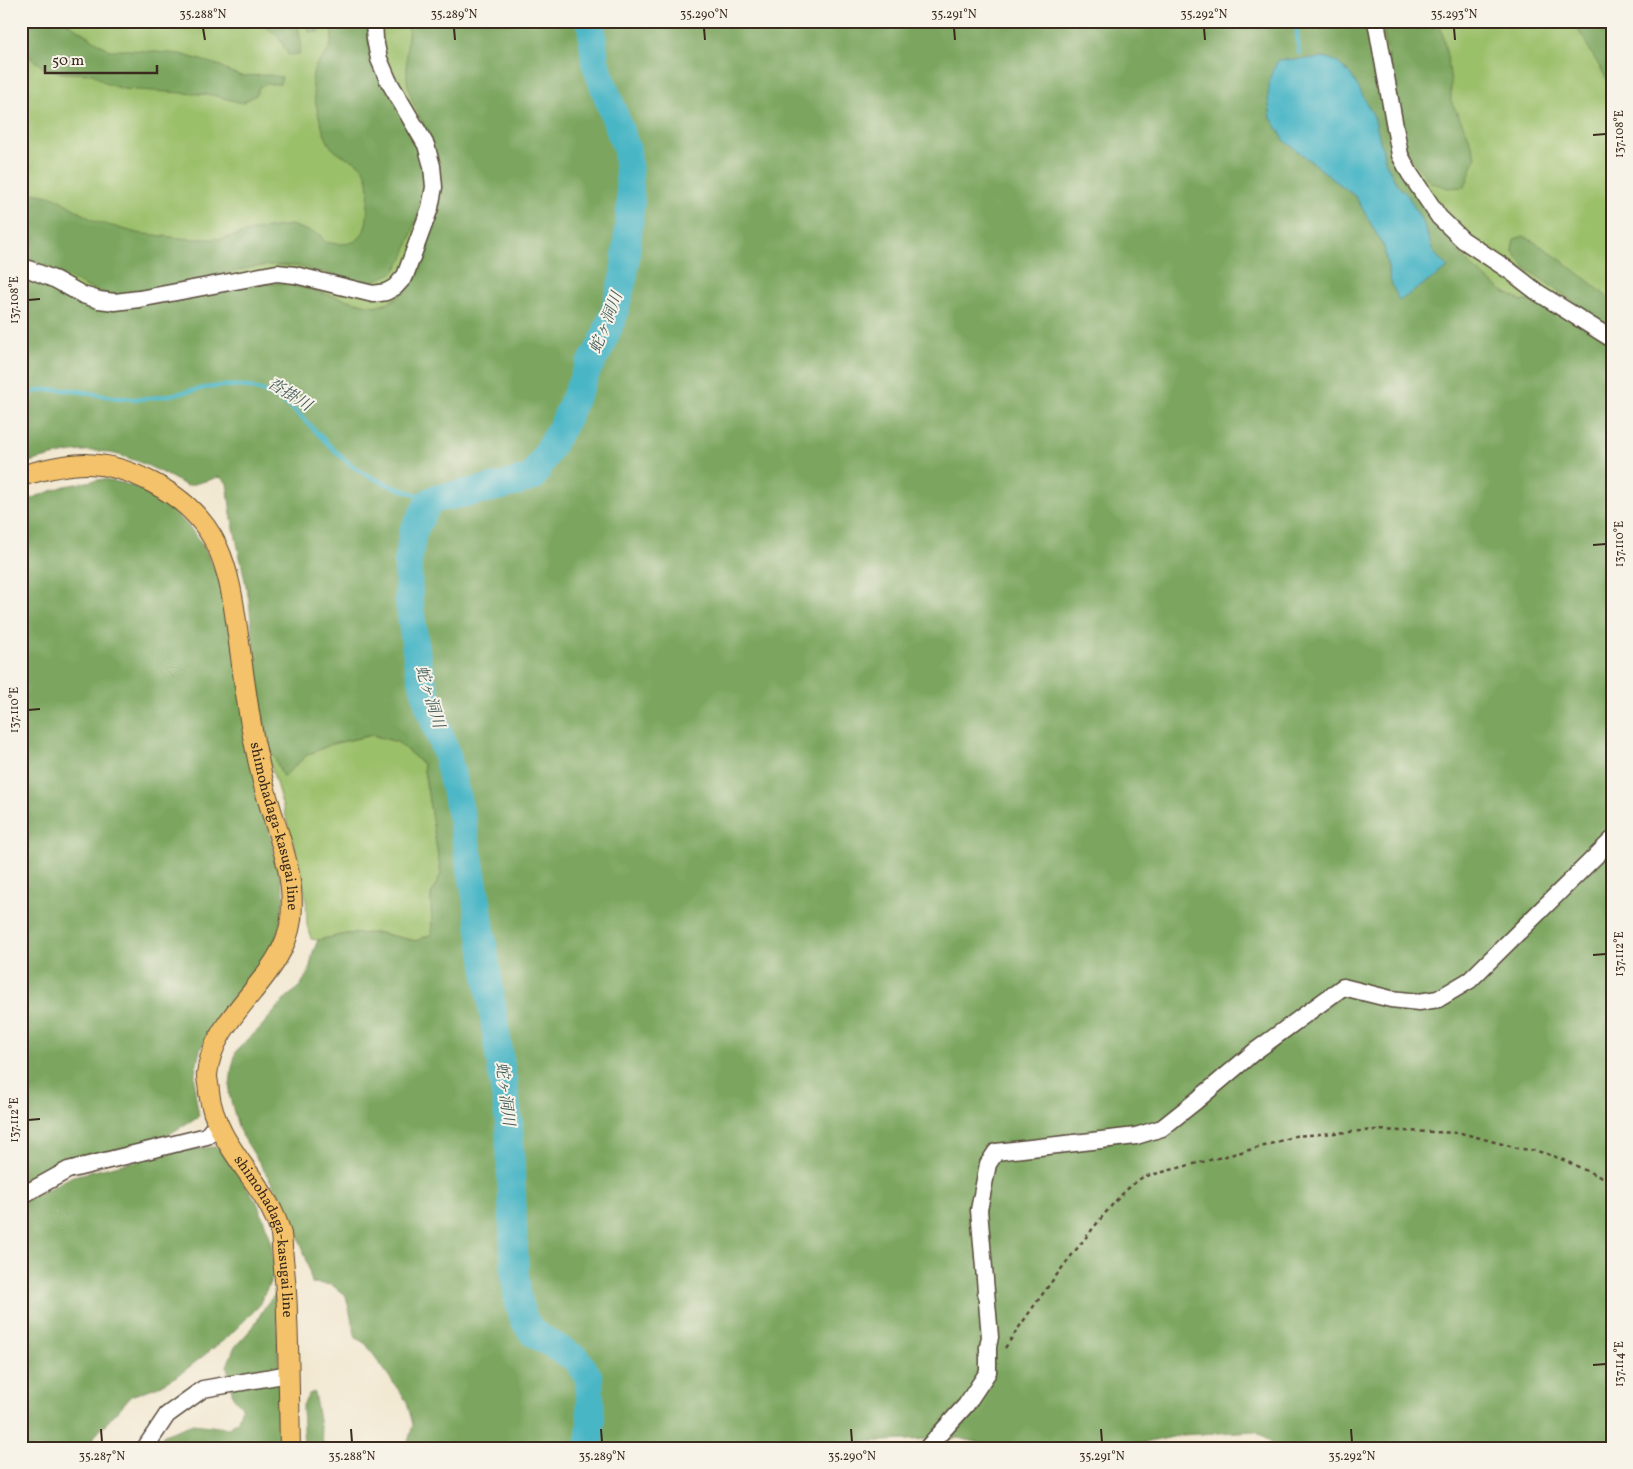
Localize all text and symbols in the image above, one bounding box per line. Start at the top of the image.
text: 35.288°N [180,7,226,23]
text: 35.289°N [431,7,477,23]
text: 35.290°N [680,7,728,23]
text: 35.291°N [931,7,977,23]
text: 35.292°N [1181,7,1228,23]
text: 35.293°N [1431,7,1477,23]
scale bar [45,42,158,74]
text: 50 m [52,51,84,72]
text: 137.108°E [1612,110,1628,158]
text: 137.108°E [7,276,23,324]
water label: 蛇ヶ洞川 [585,287,629,357]
water label: 沓掛川 [263,373,317,418]
text: 137.110°E [1612,521,1628,567]
water label: 蛇ヶ洞川 [409,663,449,733]
text: 137.110°E [7,687,23,733]
street label: shimohadaga-kasugai line [244,740,302,911]
text: 137.112°E [1612,931,1628,977]
water label: 蛇ヶ洞川 [489,1061,519,1129]
text: 137.112°E [7,1097,23,1143]
street label: shimohadaga-kasugai line [228,1151,298,1318]
text: 137.114°E [1612,1341,1628,1387]
text: 35.287°N [79,1449,125,1465]
text: 35.288°N [329,1449,375,1465]
text: 35.289°N [579,1449,625,1465]
text: 35.290°N [828,1449,876,1465]
text: 35.291°N [1079,1449,1125,1465]
text: 35.292°N [1329,1449,1376,1465]

